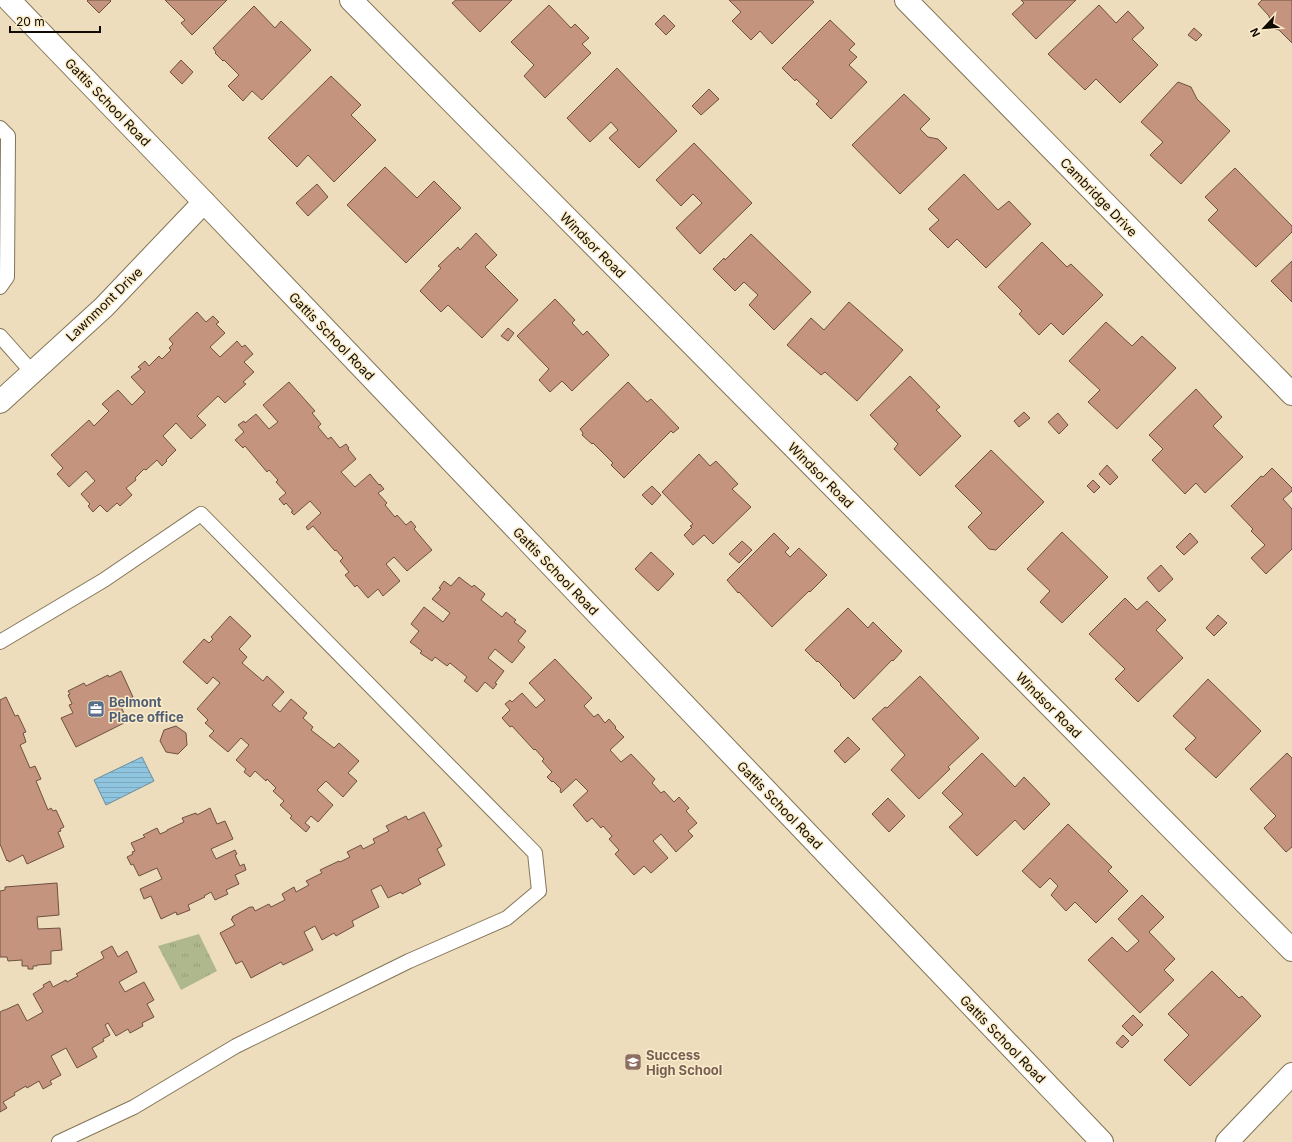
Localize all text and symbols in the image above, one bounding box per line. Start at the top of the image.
scale bar [10,8,100,34]
north arrow [1244,8,1284,48]
text: 20 m [16,14,45,29]
text: N [1247,26,1263,39]
street label: Gattis School Road [62,55,154,149]
street label: Cambridge Drive [1057,154,1141,240]
street label: Windsor Road [557,209,629,281]
street label: Lawnmont Drive [62,264,146,344]
street label: Gattis School Road [286,289,378,383]
street label: Windsor Road [785,439,857,511]
street label: Gattis School Road [510,524,602,618]
street label: Windsor Road [1013,669,1085,741]
place label: Belmont Place office [109,694,184,725]
office icon: Belmont Place office [86,699,106,719]
street label: Gattis School Road [734,758,826,852]
street label: Gattis School Road [957,992,1049,1086]
place label: Success High School [646,1047,722,1078]
school or university icon: Success High School [623,1052,643,1072]

